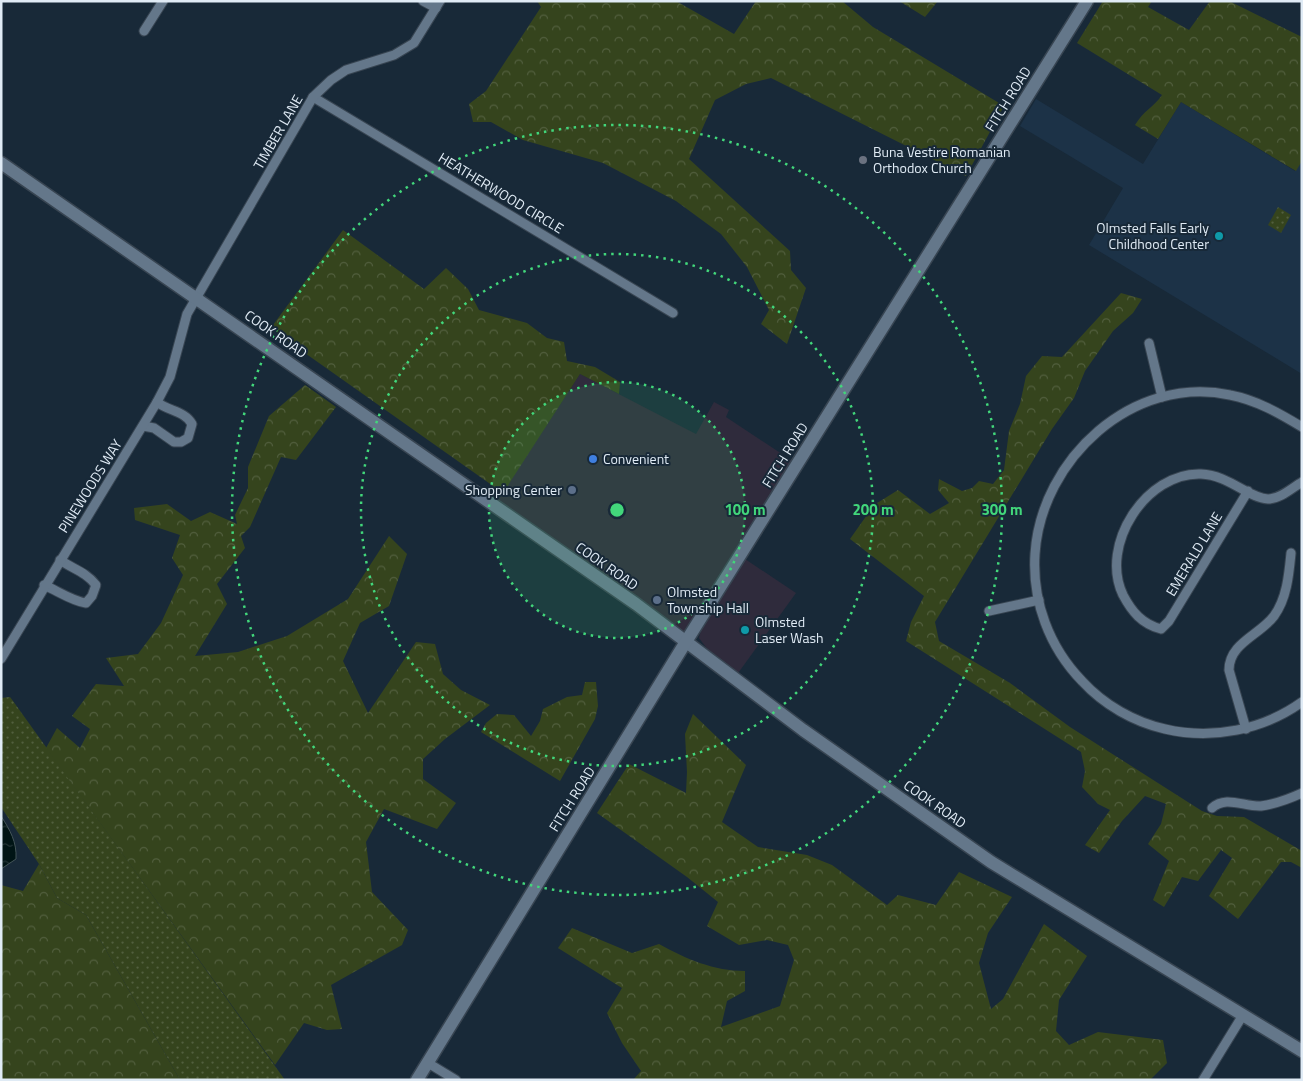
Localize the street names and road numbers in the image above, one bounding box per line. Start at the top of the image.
street label: FITCH ROAD [979,62,1036,135]
street label: TIMBER LANE [248,90,308,173]
street label: HEATHERWOOD CIRCLE [435,147,568,238]
street label: COOK ROAD [241,304,312,363]
street label: FITCH ROAD [756,418,813,491]
street label: PINEWOODS WAY [52,434,127,537]
street label: EMERALD LANE [1160,507,1227,600]
street label: COOK ROAD [572,536,643,595]
street label: FITCH ROAD [543,762,600,835]
street label: COOK ROAD [900,774,971,833]

